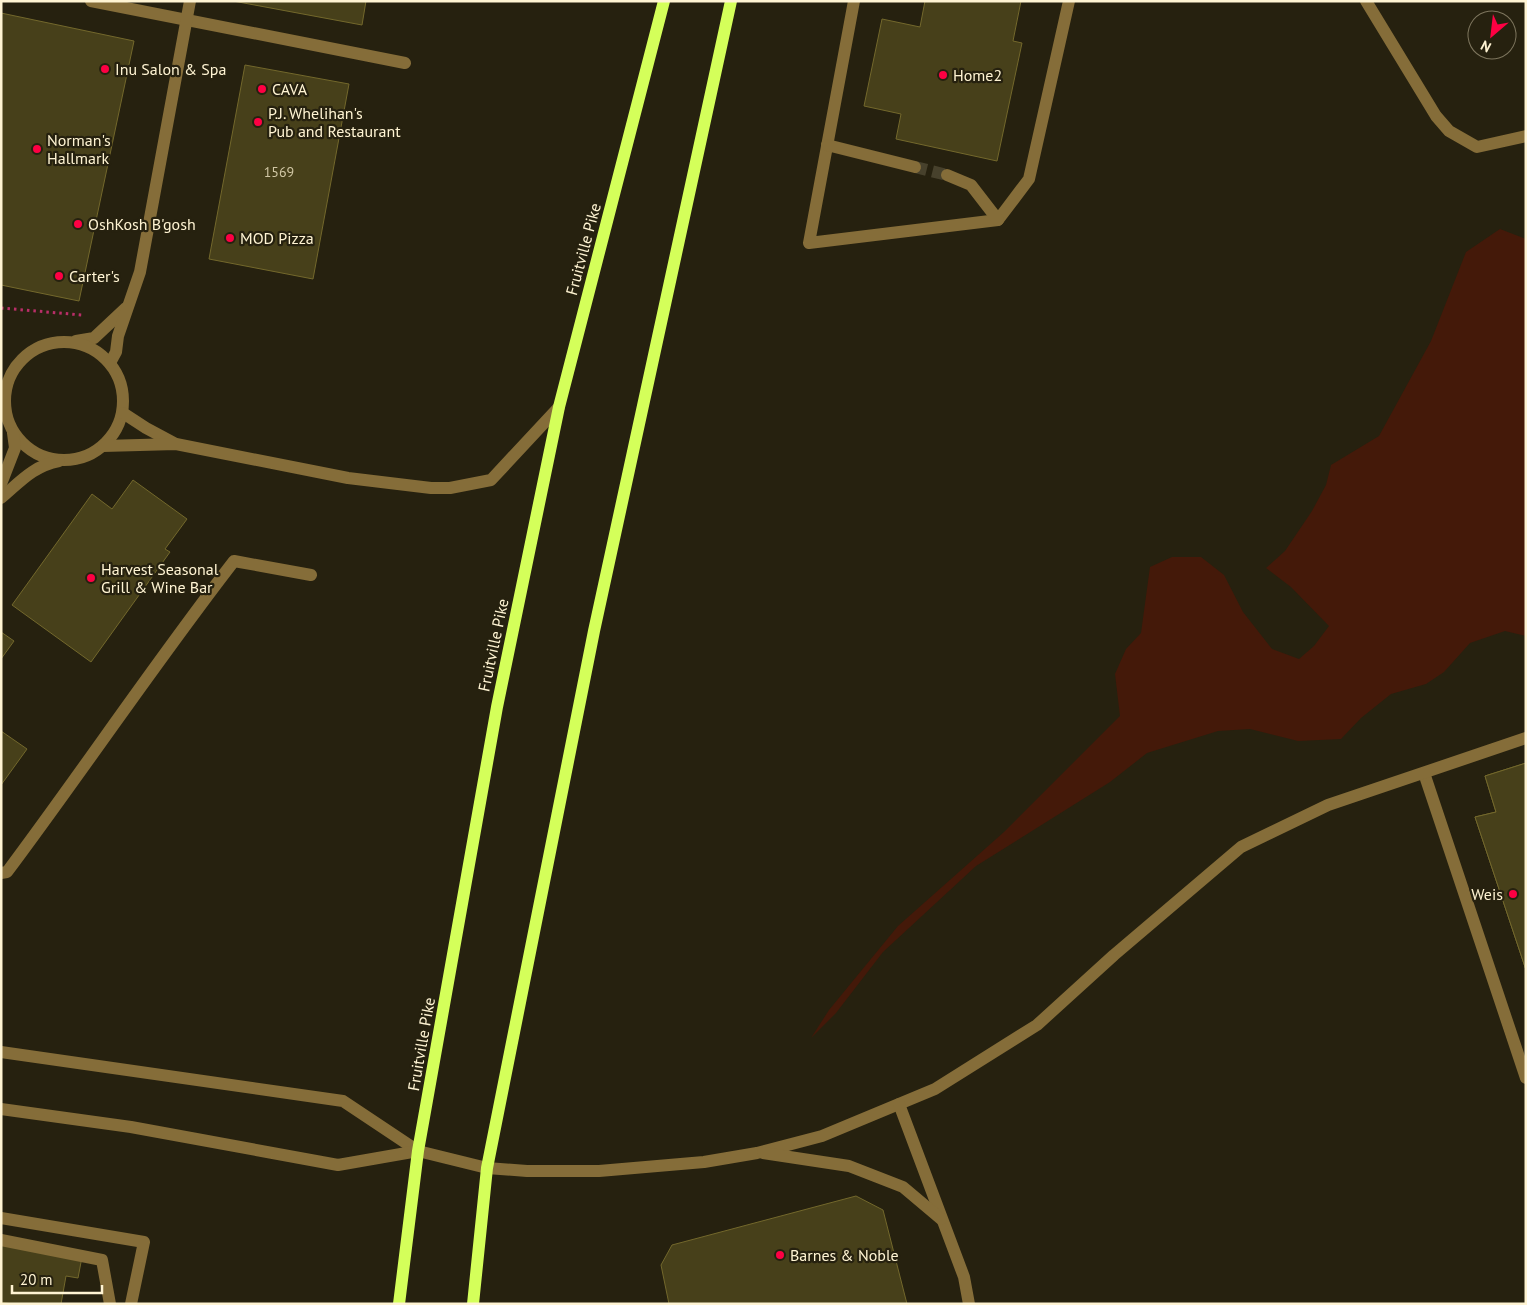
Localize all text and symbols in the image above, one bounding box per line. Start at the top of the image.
north arrow [1467,10,1517,60]
text: N [1478,36,1494,57]
place label: Inu Salon & Spa [115,59,226,79]
marker: Inu Salon & Spa [99,63,111,75]
place label: Home2 [953,65,1002,85]
marker: Home2 [937,69,949,81]
place label: CAVA [272,79,308,99]
marker: CAVA [256,83,268,95]
place label: P.J. Whelihan's Pub and Restaurant [268,103,401,141]
marker: P.J. Whelihan's Pub and Restaurant [252,116,264,128]
place label: Norman's Hallmark [47,130,111,168]
marker: Norman's Hallmark [31,143,43,155]
house number: 1569 [264,163,294,181]
street label: Fruitville Pike [561,201,605,297]
place label: OshKosh B'gosh [88,214,196,234]
marker: OshKosh B'gosh [72,218,84,230]
place label: MOD Pizza [240,228,314,248]
marker: MOD Pizza [224,232,236,244]
place label: Carter's [69,266,120,286]
marker: Carter's [53,270,65,282]
place label: Harvest Seasonal Grill & Wine Bar [101,559,219,597]
marker: Harvest Seasonal Grill & Wine Bar [85,572,97,584]
street label: Fruitville Pike [473,597,513,693]
place label: Weis [1471,884,1503,904]
marker: Weis [1507,888,1519,900]
street label: Fruitville Pike [403,996,439,1092]
place label: Barnes & Noble [790,1245,899,1265]
marker: Barnes & Noble [774,1249,786,1261]
scale bar [12,1262,102,1294]
text: 20 m [20,1270,53,1289]

